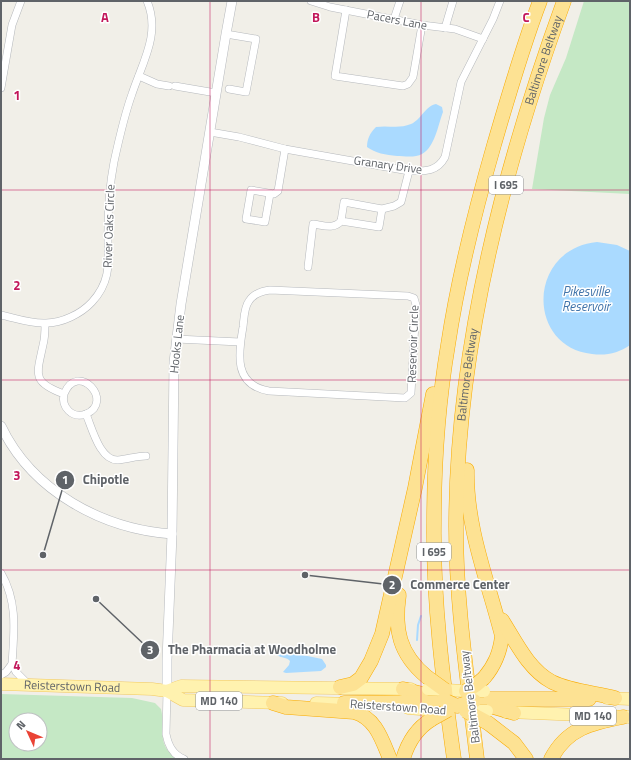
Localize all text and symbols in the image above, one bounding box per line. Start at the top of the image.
street label: Pacers Lane [365,4,429,35]
text: A [101,7,109,27]
text: B [312,7,320,27]
text: C [522,7,530,27]
street label: Baltimore Beltway [519,12,567,107]
text: 1 [13,85,21,105]
street label: Granary Drive [353,150,423,179]
road number: I 695 [489,176,523,194]
street label: River Oaks Circle [98,184,119,268]
text: 2 [13,275,21,295]
water label: Pikesville Reservoir [562,281,612,316]
street label: Reservoir Circle [402,305,423,383]
street label: Hooks Lane [164,314,189,374]
street label: Baltimore Beltway [451,327,483,422]
text: 3 [13,465,21,485]
callout: Chipotle [55,467,137,492]
text: Chipotle [83,469,130,489]
text: 1 [62,470,68,489]
road number: I 695 [417,543,451,561]
callout: Commerce Center [382,572,518,597]
text: Commerce Center [410,574,510,594]
text: 2 [389,575,395,594]
callout: The Pharmacia at Woodholme [140,637,344,662]
text: The Pharmacia at Woodholme [168,639,336,659]
text: 3 [147,640,153,659]
street label: Baltimore Beltway [454,649,485,745]
text: 4 [13,655,21,675]
street label: Reisterstown Road [23,675,120,697]
road number: MD 140 [196,692,242,710]
street label: Reisterstown Road [349,694,447,719]
road number: MD 140 [570,707,616,725]
north arrow [8,712,48,752]
text: N [12,717,29,733]

